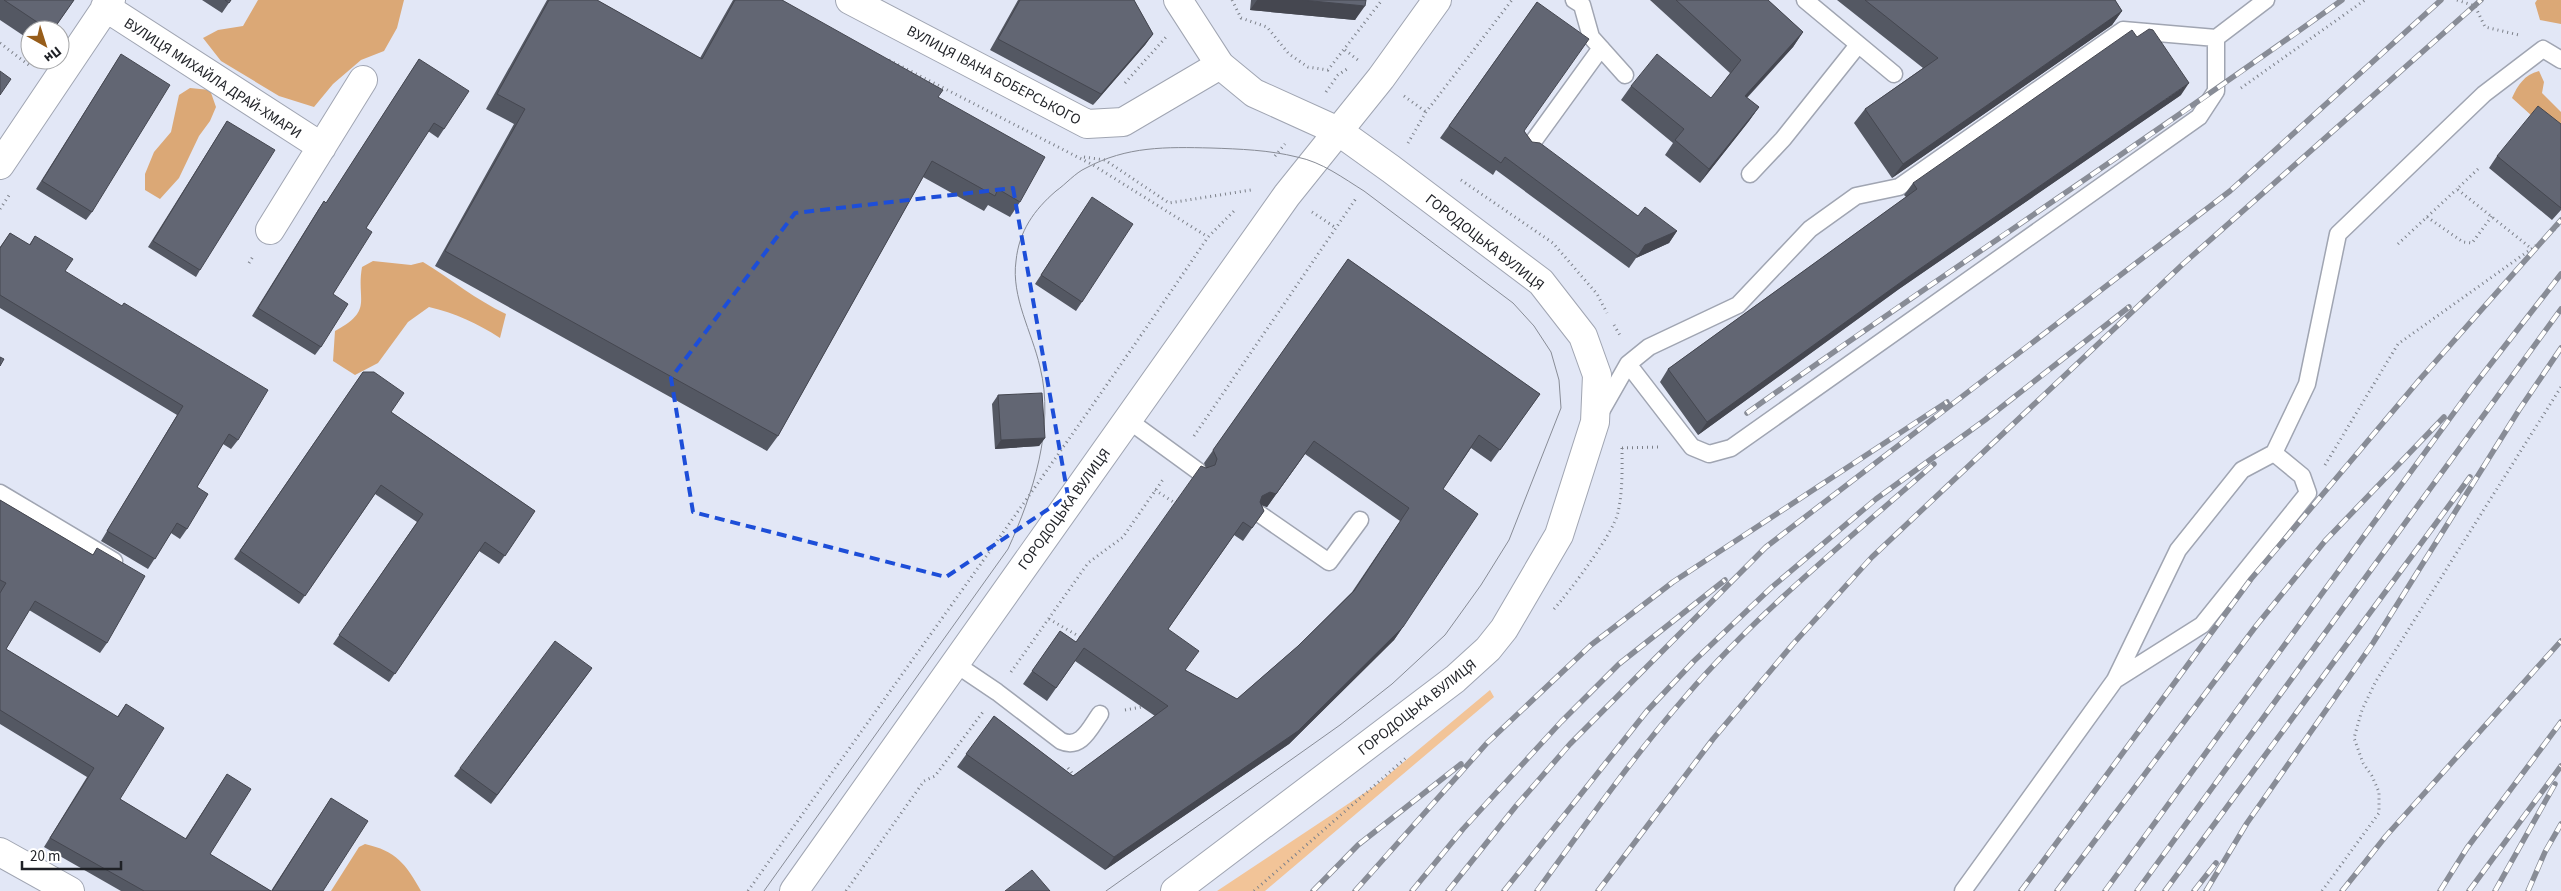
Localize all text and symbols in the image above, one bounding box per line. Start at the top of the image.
street label: ВУЛИЦЯ МИХАЙЛА ДРАЙ-ХМАРИ [120,13,306,144]
north arrow [20,20,70,70]
street label: ВУЛИЦЯ ІВАНА БОБЕРСЬКОГО [903,21,1085,130]
text: Пн [39,41,66,68]
street label: ГОРОДОЦЬКА ВУЛИЦЯ [1421,189,1549,296]
street label: ГОРОДОЦЬКА ВУЛИЦЯ [1013,444,1116,574]
street label: ГОРОДОЦЬКА ВУЛИЦЯ [1353,654,1481,761]
scale bar [22,838,121,870]
text: 20 m [30,846,60,867]

